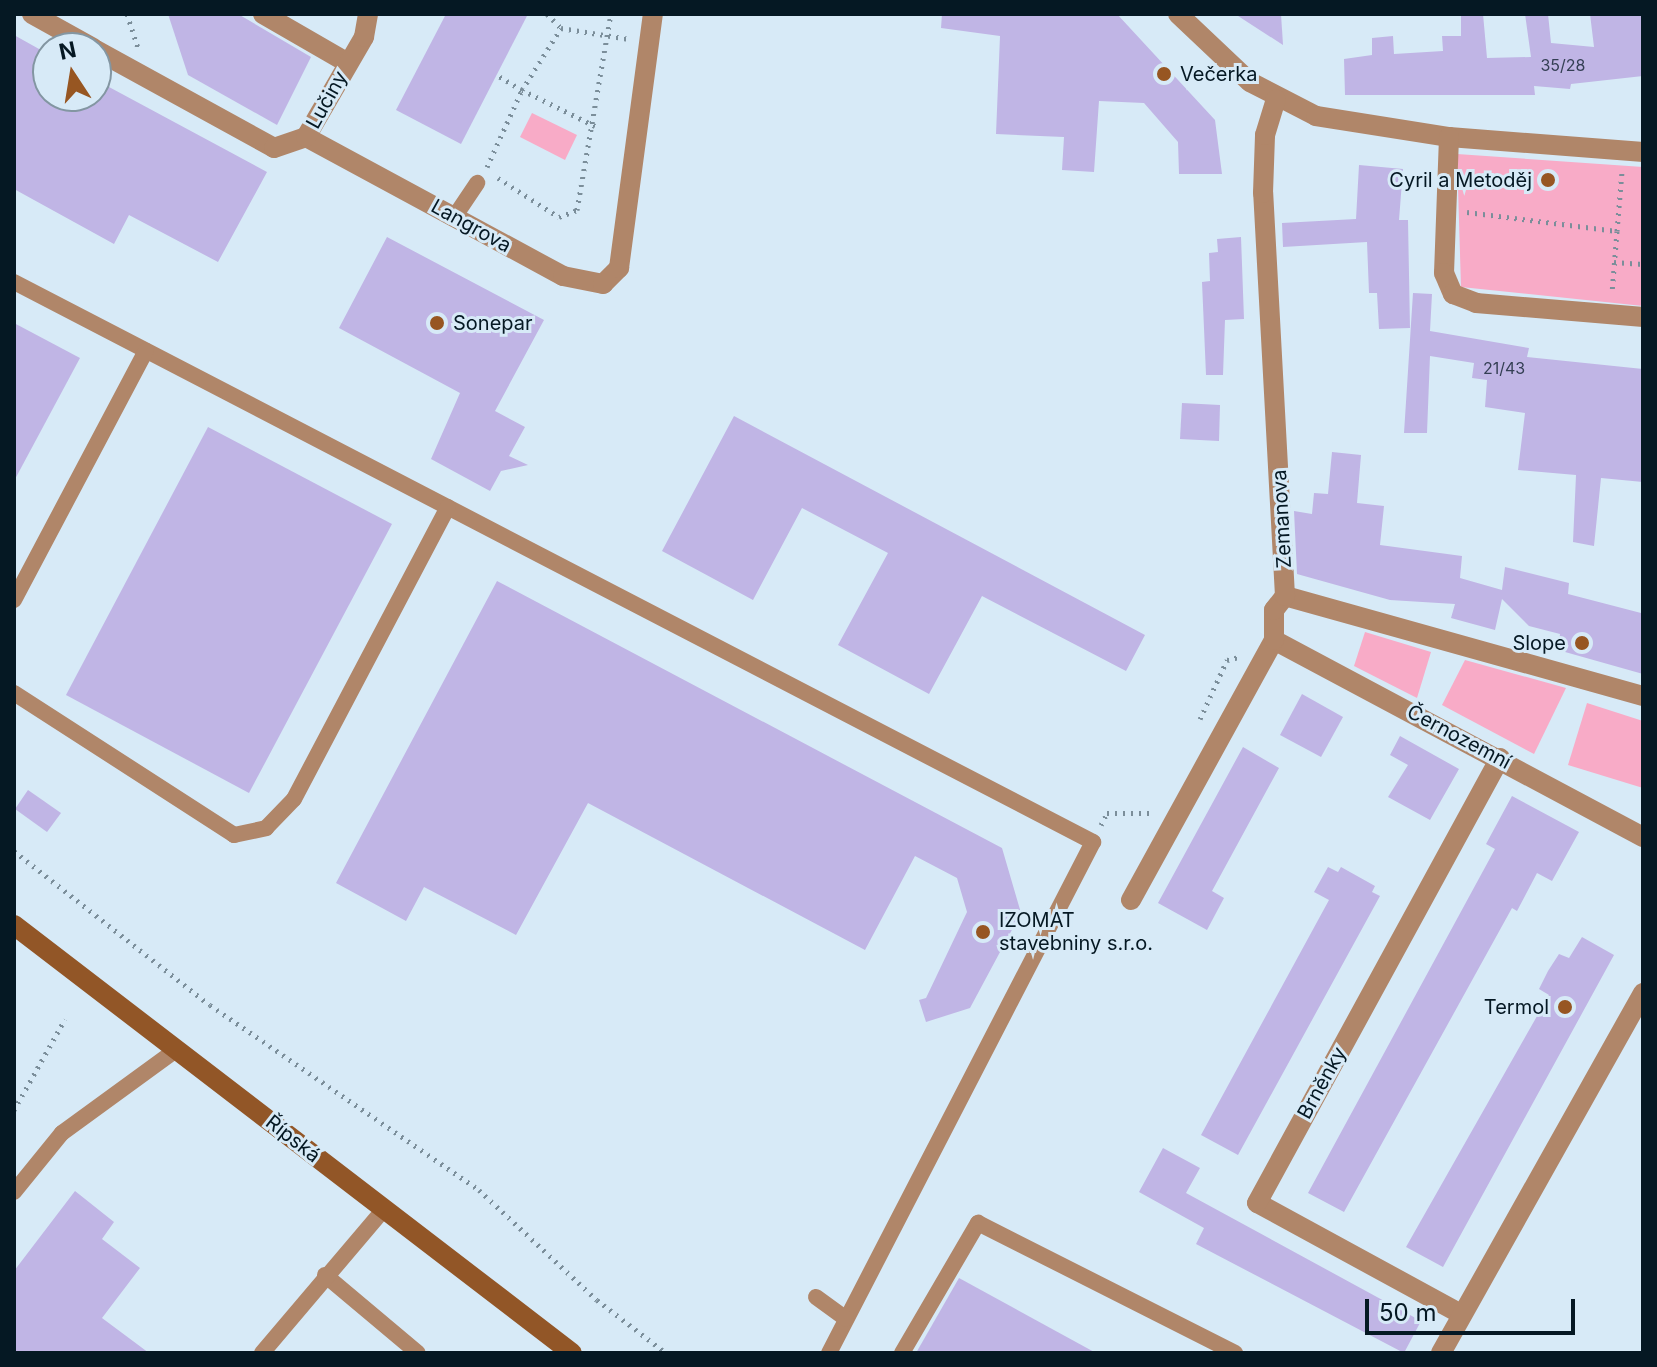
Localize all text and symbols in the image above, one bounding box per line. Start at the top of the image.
north arrow [32,32,112,112]
text: N [57,36,78,65]
house number: 35/28 [1540,55,1586,75]
place label: Večerka [1180,62,1258,86]
marker: Večerka [1155,65,1173,83]
street label: Lučiny [301,67,353,133]
place label: Cyril a Metoděj [1389,168,1532,192]
marker: Cyril a Metoděj [1539,171,1557,189]
street label: Langrova [427,194,515,258]
place label: Sonepar [453,311,533,335]
marker: Sonepar [428,314,446,332]
house number: 21/43 [1483,358,1525,378]
street label: Zemanova [1267,469,1297,569]
place label: Slope [1512,631,1566,655]
marker: Slope [1573,634,1591,652]
street label: Černozemní [1403,700,1515,774]
place label: IZOMAT stavebniny s.r.o. [999,908,1153,955]
marker: IZOMAT stavebniny s.r.o. [974,923,992,941]
place label: Termol [1484,995,1549,1019]
marker: Termol [1556,998,1574,1016]
street label: Brněnky [1292,1043,1352,1123]
street label: Řípská [261,1110,325,1168]
scale bar [1369,1283,1579,1333]
text: 50 m [1379,1298,1437,1327]

